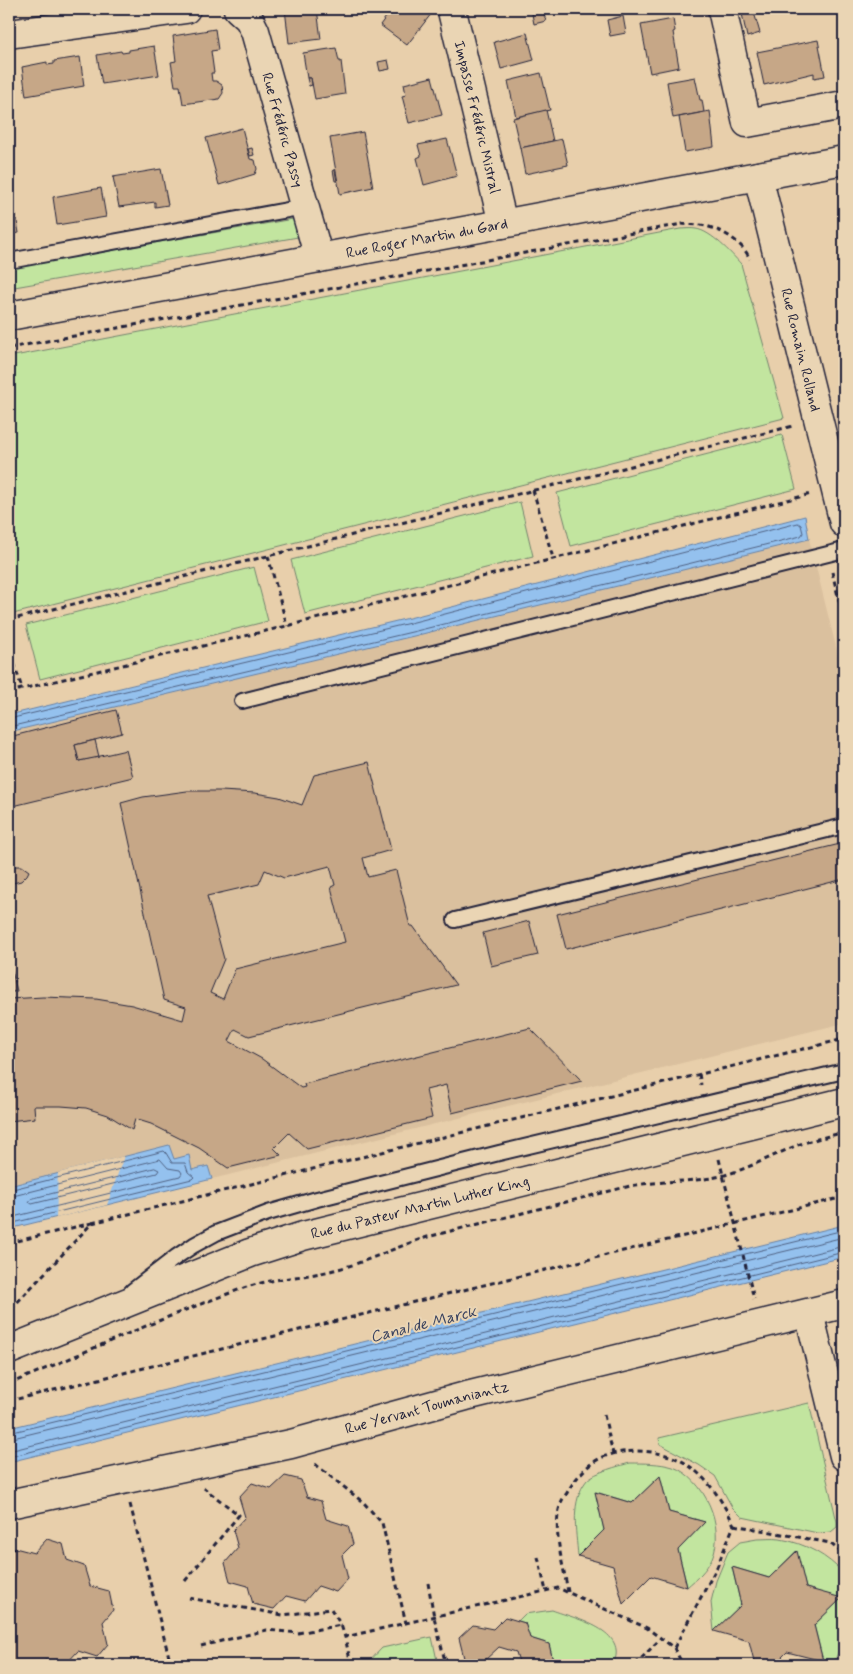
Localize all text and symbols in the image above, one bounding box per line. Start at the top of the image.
street label: Impasse Frédéric Mistral [448,39,504,196]
street label: Rue Frédéric Passy [256,70,308,190]
street label: Rue Roger Martin du Gard [344,214,510,264]
street label: Rue Romain Rolland [775,286,825,414]
street label: Rue du Pasteur Martin Luther King [309,1171,532,1245]
water label: Canal de Marck [368,1301,479,1348]
street label: Rue Yervant Toumaniantz [343,1377,511,1440]

